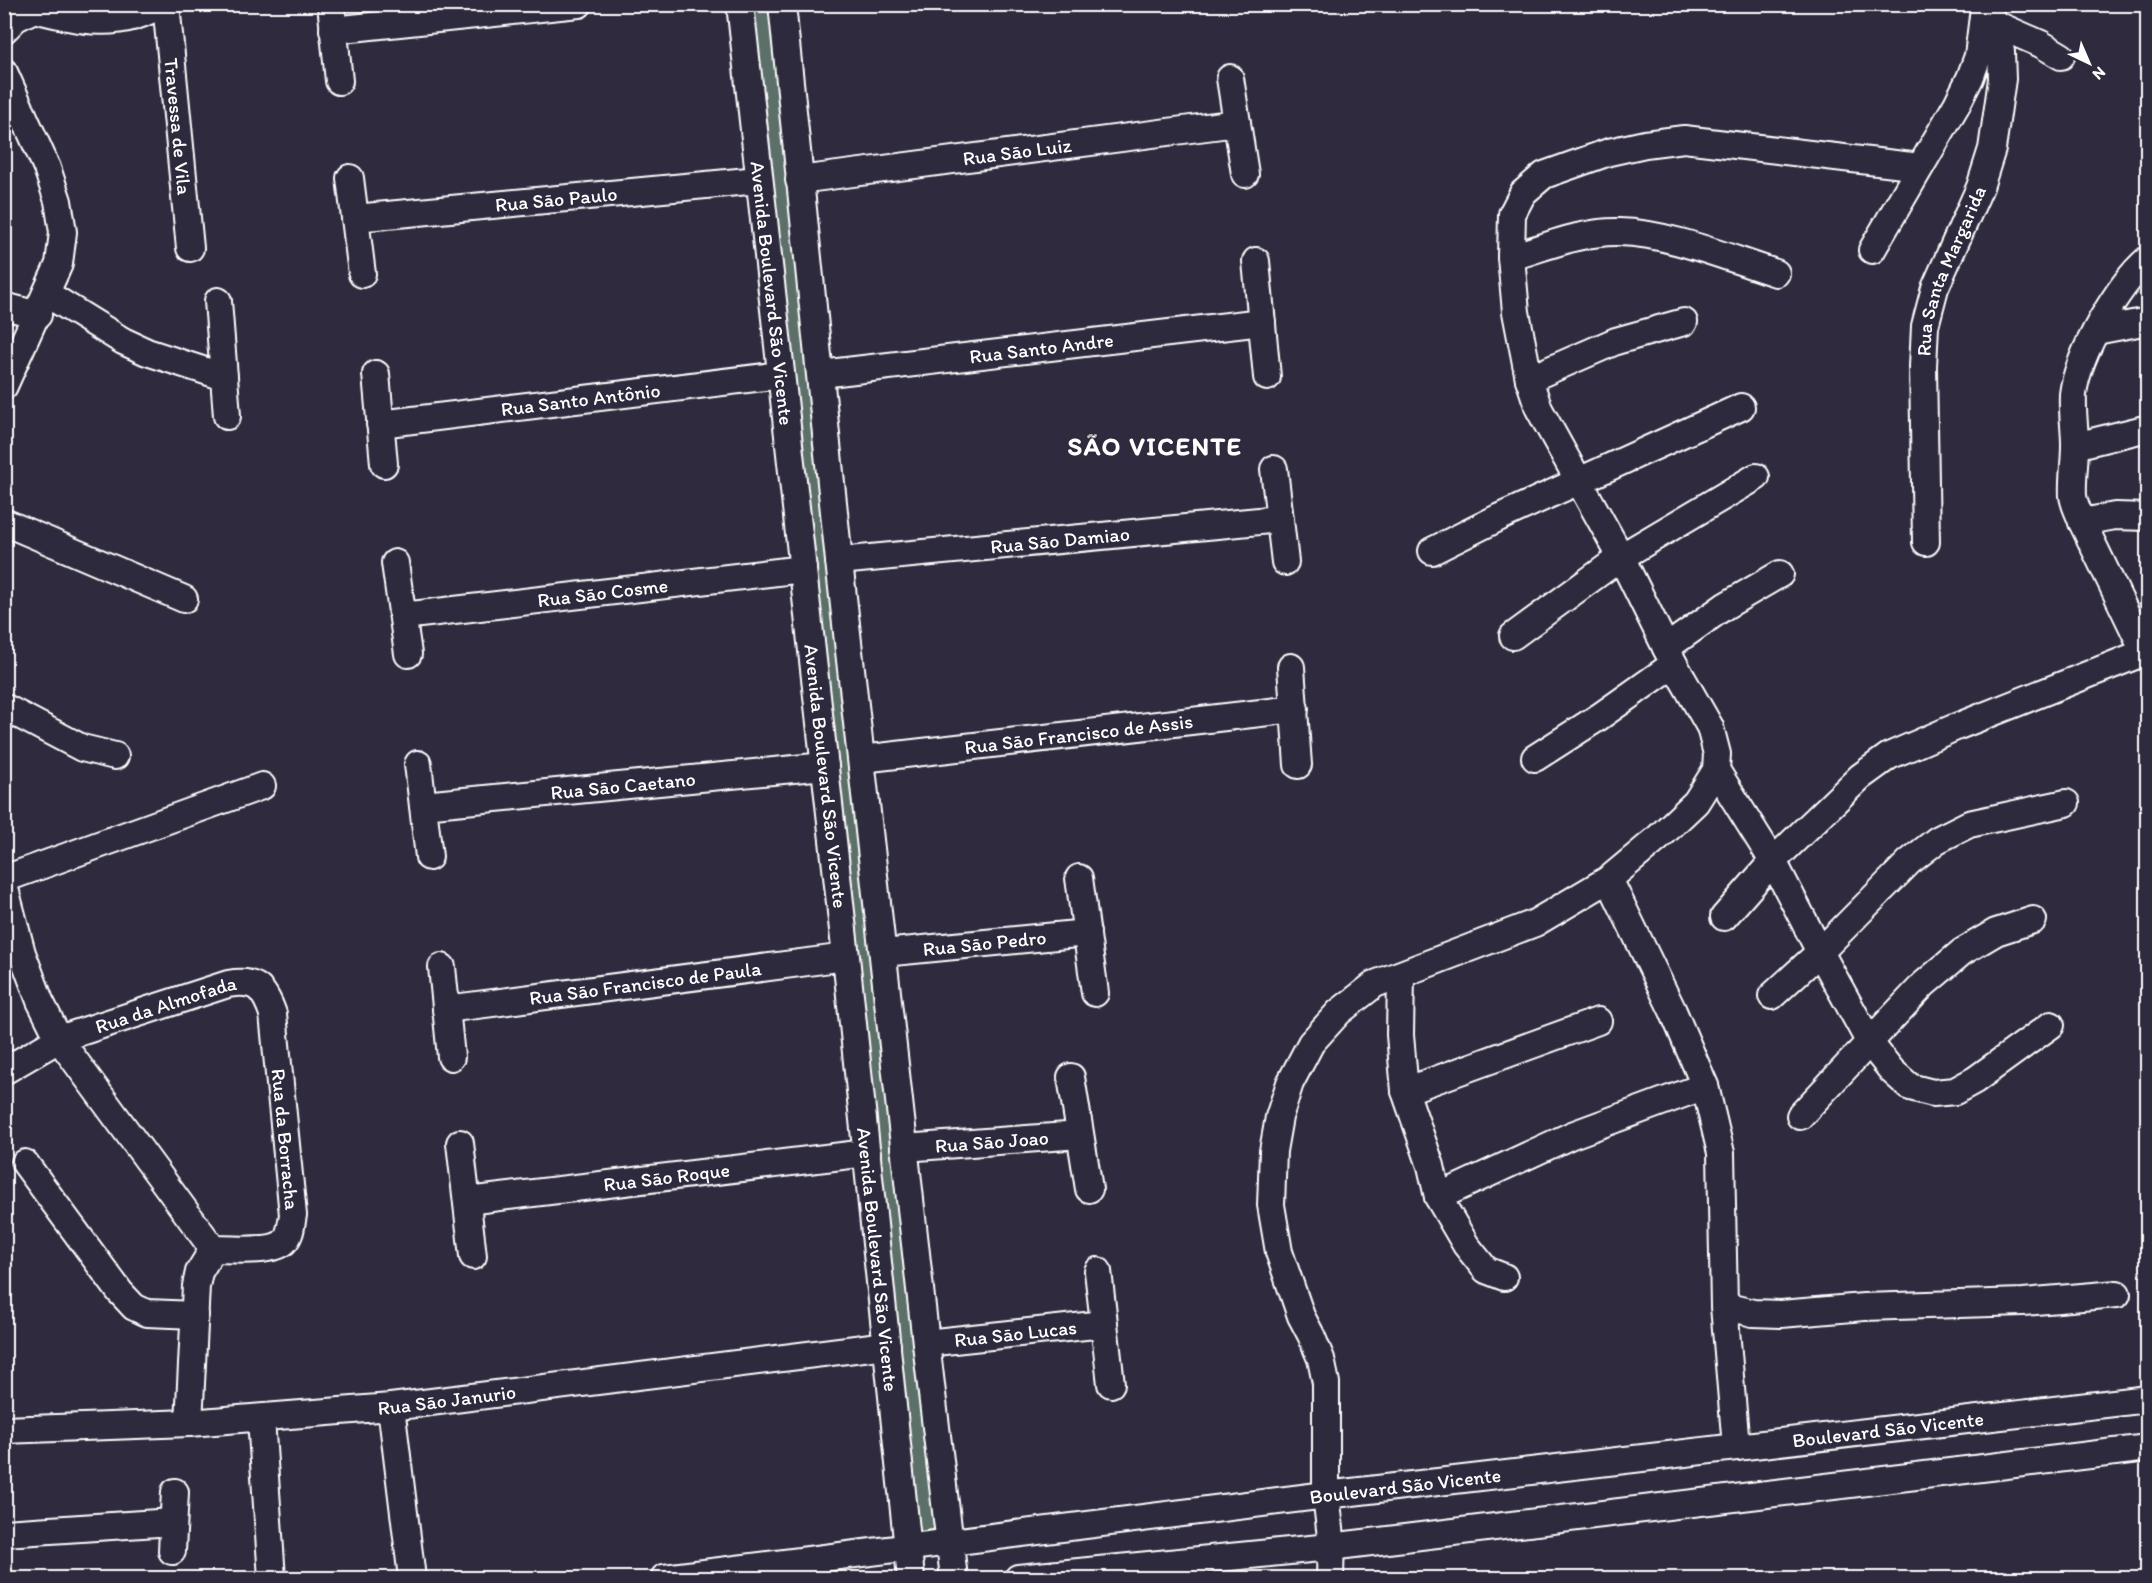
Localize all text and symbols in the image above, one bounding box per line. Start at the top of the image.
north arrow [2059,33,2119,93]
street label: Travessa de Vila [159,57,197,197]
text: N [2089,63,2110,84]
street label: Rua Sāo Luiz [961,133,1074,171]
street label: Avenida Boulevard São Vicente [746,160,799,426]
street label: Rua Sāo Paulo [494,181,618,217]
street label: Rua Santa Margarida [1912,182,1991,357]
street label: Rua Santo Andre [968,328,1115,368]
street label: Rua Santo Antônio [499,378,662,421]
district label: SÃO VICENTE [1068,430,1242,462]
street label: Rua Sāo Damiao [989,521,1131,559]
street label: Rua Sāo Cosme [536,573,669,612]
street label: Avenida Boulevard São Vicente [799,643,852,909]
street label: Rua Sāo Francisco de Assis [963,709,1194,759]
street label: Rua Sāo Caetano [549,767,697,805]
street label: Rua Sāo Pedro [922,925,1047,961]
street label: Rua Sāo Francisco de Paula [528,956,763,1010]
street label: Rua da Almofada [92,971,239,1038]
street label: Rua da Borracha [266,1067,304,1212]
street label: Rua Sāo Joao [934,1125,1049,1158]
street label: Avenida Boulevard São Vicente [852,1126,903,1393]
street label: Rua Sāo Roque [602,1158,731,1197]
street label: Rua Sāo Lucas [953,1315,1078,1352]
street label: Rua Sāo Janurio [377,1379,517,1420]
street label: Boulevard São Vicente [1791,1406,1985,1452]
street label: Boulevard São Vicente [1308,1463,1502,1509]

